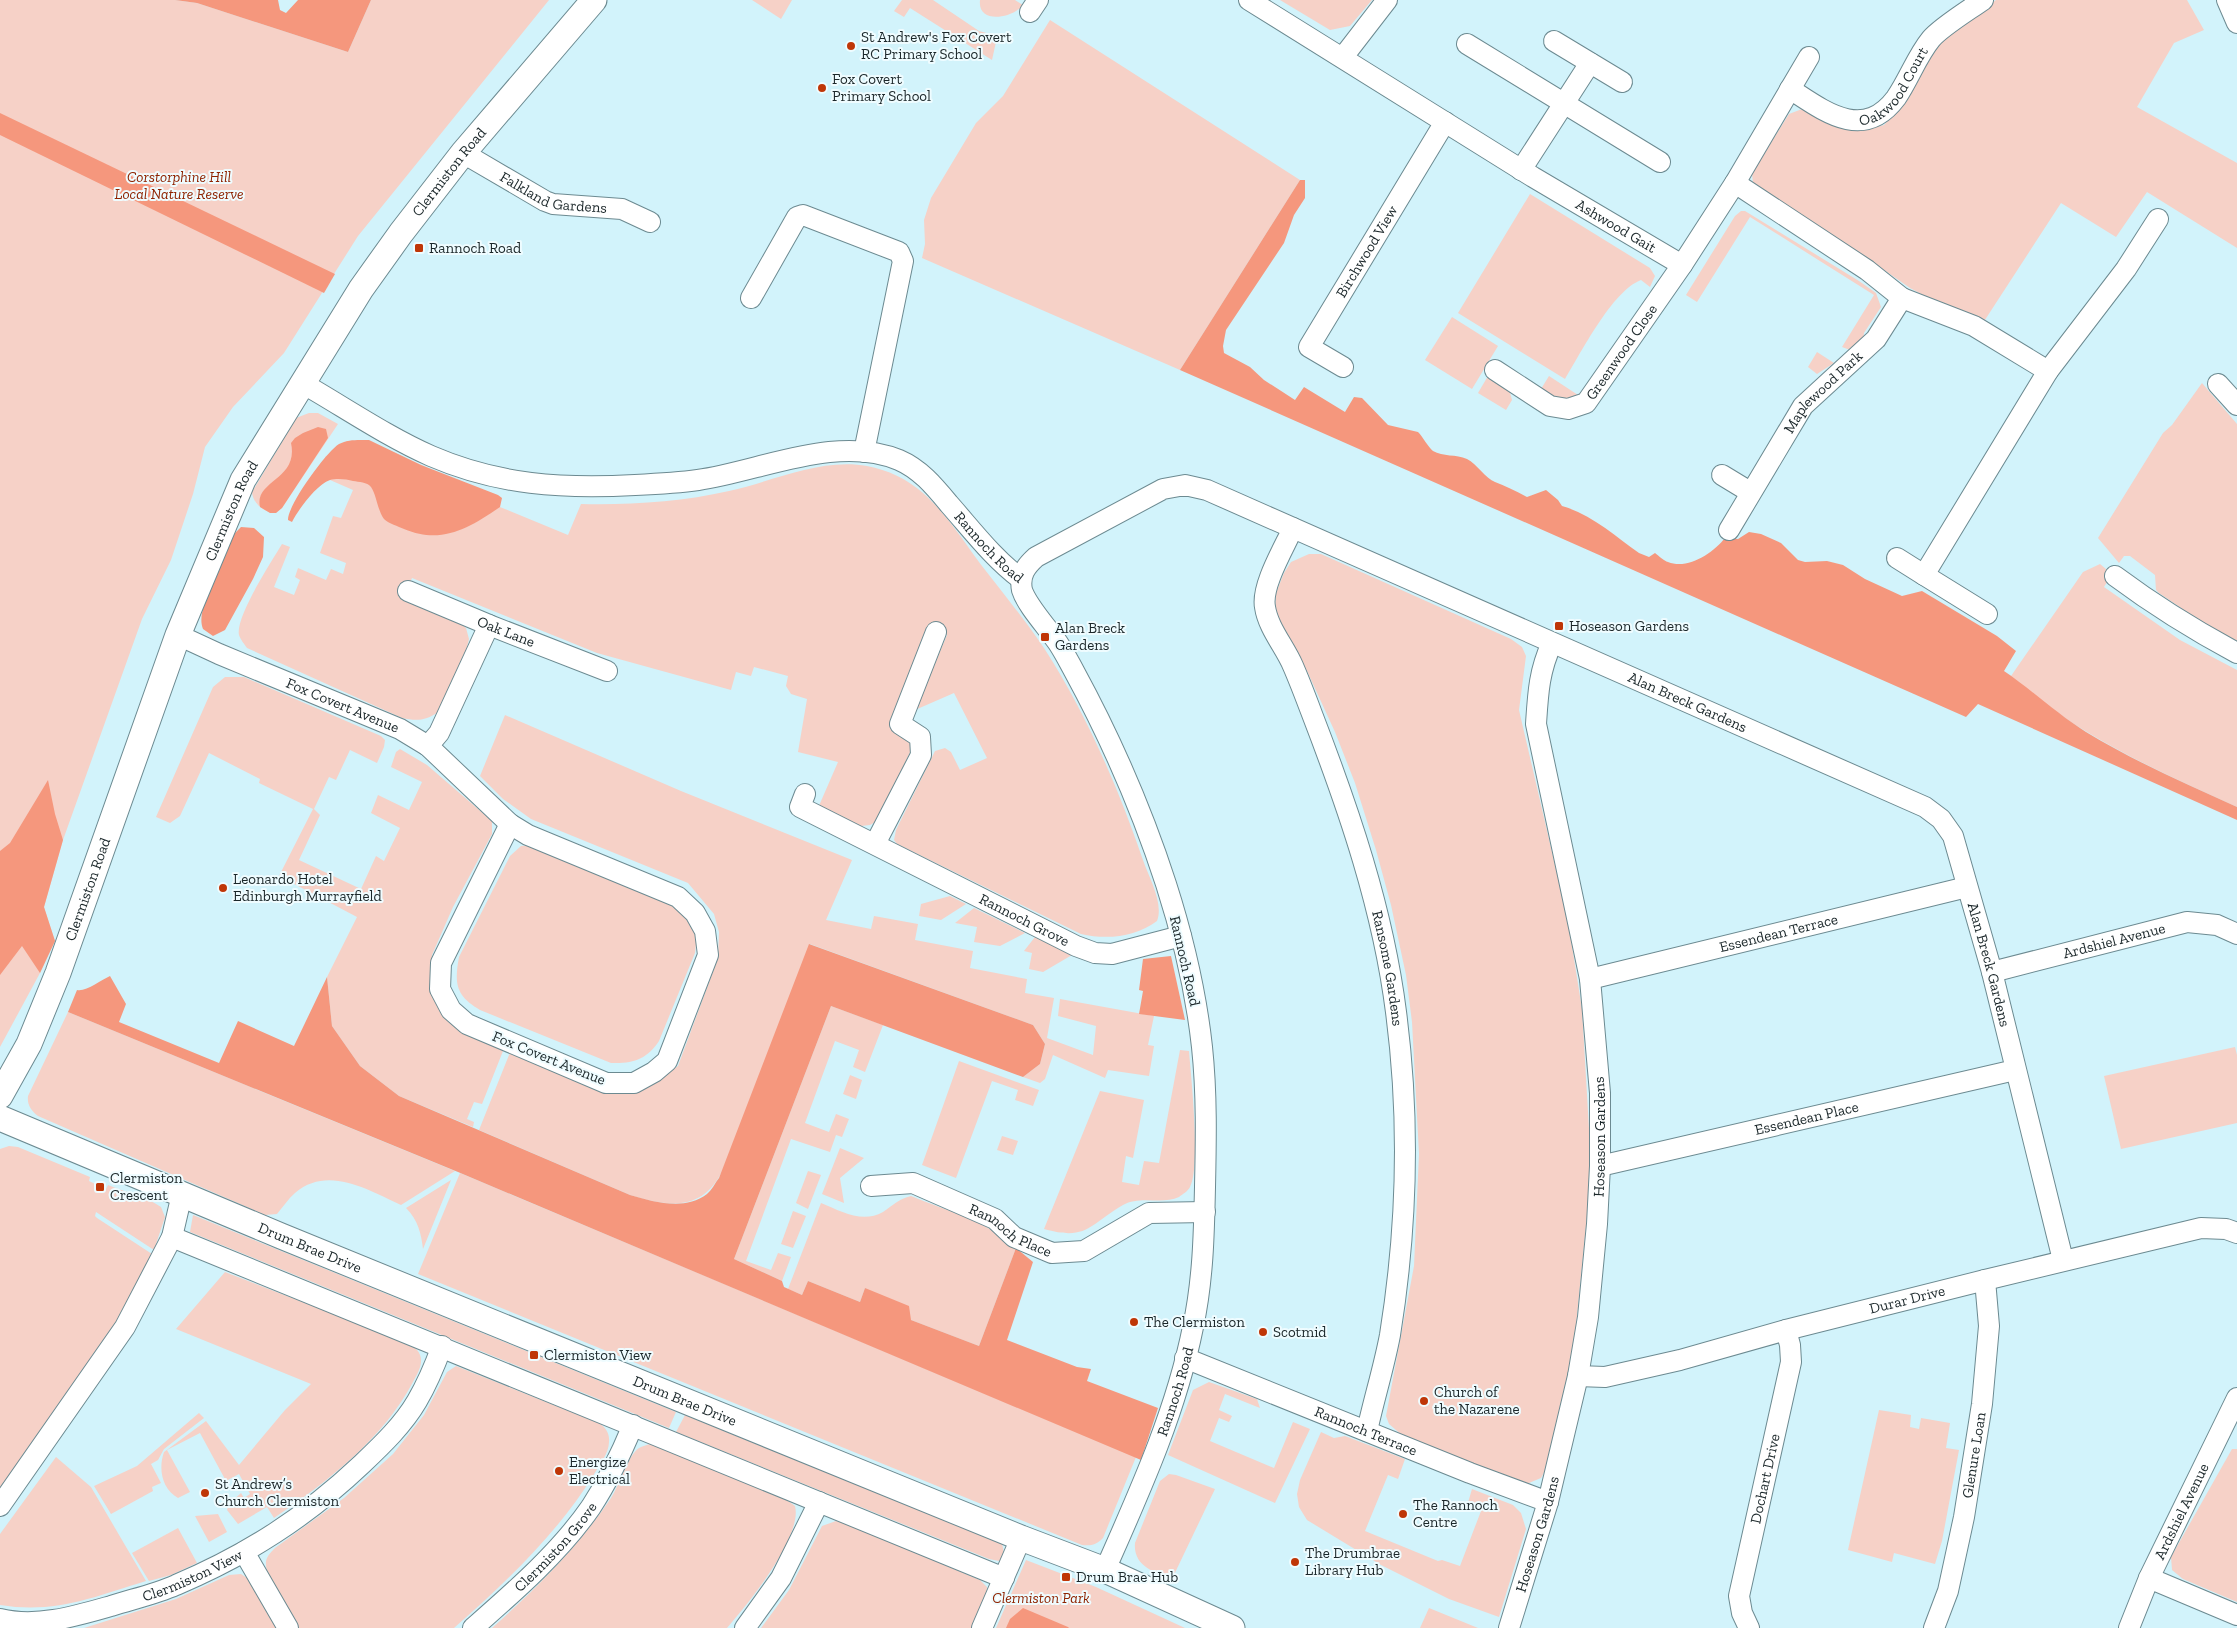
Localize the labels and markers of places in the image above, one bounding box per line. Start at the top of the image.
place label: St Andrew's Fox Covert RC Primary School [861,28,1012,63]
marker: St Andrew's Fox Covert RC Primary School [845,40,857,52]
place label: Fox Covert Primary School [832,70,931,105]
marker: Fox Covert Primary School [816,82,828,94]
place label: Rannoch Road [429,239,522,257]
marker: Rannoch Road [413,242,425,254]
place label: Hoseason Gardens [1569,617,1689,635]
place label: Alan Breck Gardens [1055,619,1125,654]
marker: Hoseason Gardens [1553,620,1565,632]
marker: Alan Breck Gardens [1039,631,1051,643]
place label: Leonardo Hotel Edinburgh Murrayfield [233,870,383,905]
marker: Leonardo Hotel Edinburgh Murrayfield [217,882,229,894]
place label: Clermiston Crescent [110,1169,183,1204]
marker: Clermiston Crescent [94,1181,106,1193]
place label: The Clermiston [1144,1313,1245,1331]
marker: The Clermiston [1128,1316,1140,1328]
place label: Scotmid [1273,1323,1327,1341]
marker: Scotmid [1257,1326,1269,1338]
place label: Clermiston View [544,1346,652,1364]
marker: Clermiston View [528,1349,540,1361]
place label: Church of the Nazarene [1434,1383,1520,1418]
marker: Church of the Nazarene [1418,1395,1430,1407]
place label: Energize Electrical [569,1453,630,1488]
marker: Energize Electrical [553,1465,565,1477]
place label: St Andrew’s Church Clermiston [215,1475,339,1510]
marker: St Andrew’s Church Clermiston [199,1487,211,1499]
place label: The Rannoch Centre [1413,1496,1498,1531]
marker: The Rannoch Centre [1397,1508,1409,1520]
place label: The Drumbrae Library Hub [1305,1544,1400,1579]
marker: The Drumbrae Library Hub [1289,1556,1301,1568]
place label: Drum Brae Hub [1076,1568,1178,1586]
marker: Drum Brae Hub [1060,1571,1072,1583]

